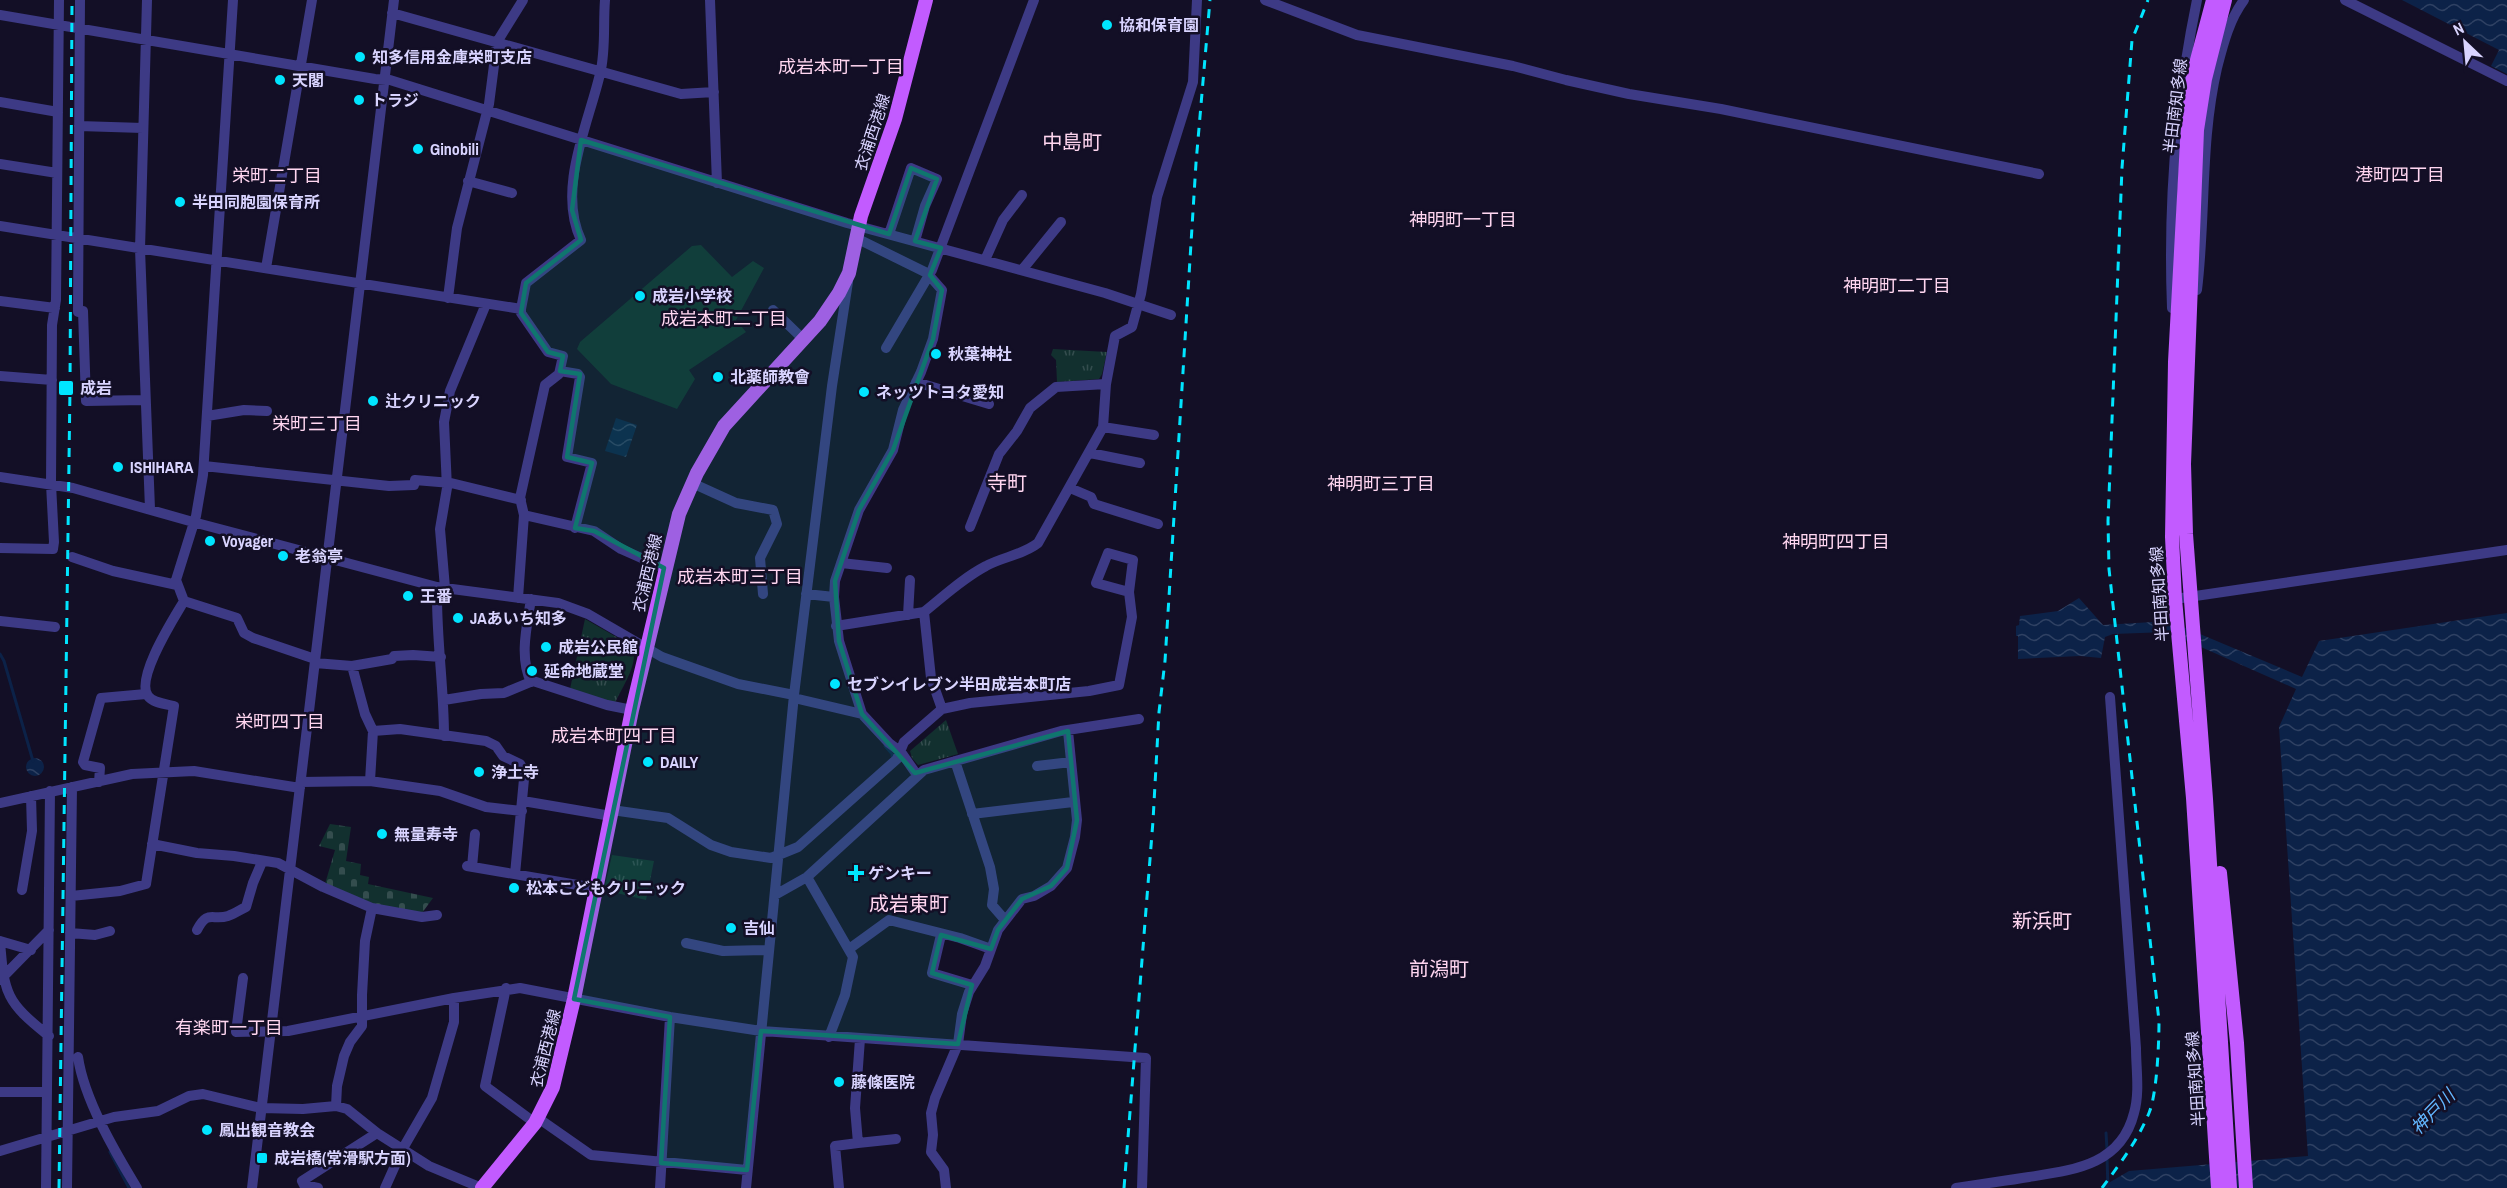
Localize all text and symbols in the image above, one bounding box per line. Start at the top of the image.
north arrow [2435,12,2495,72]
place label: 協和保育園 [1119,14,1199,36]
text: N [2449,17,2468,40]
marker: 協和保育園 [1100,18,1114,32]
place label: 知多信用金庫栄町支店 [372,46,532,68]
marker: 知多信用金庫栄町支店 [353,50,367,64]
district label: 成岩本町一丁目 [778,54,904,79]
street label: 半田南知多線 [2158,57,2192,155]
place label: 天閣 [292,69,324,91]
marker: 天閣 [273,73,287,87]
place label: トラジ [371,89,419,111]
street label: 衣浦西港線 [849,91,895,173]
marker: トラジ [352,93,366,107]
district label: 中島町 [1042,128,1102,155]
place label: Ginobili [430,138,479,160]
marker: Ginobili [411,142,425,156]
district label: 港町四丁目 [2355,162,2445,187]
district label: 栄町二丁目 [232,163,322,188]
place label: 半田同胞園保育所 [192,191,320,213]
marker: 半田同胞園保育所 [173,195,187,209]
district label: 神明町一丁目 [1409,207,1517,232]
district label: 神明町二丁目 [1843,273,1951,298]
place label: 成岩小学校 [652,285,732,307]
marker: 成岩小学校 [633,289,647,303]
district label: 成岩本町二丁目 [661,306,787,331]
place label: 秋葉神社 [948,343,1012,365]
marker: 秋葉神社 [929,347,943,361]
place label: 北薬師教會 [730,366,810,388]
marker: 北薬師教會 [711,370,725,384]
place label: 成岩 [80,377,112,399]
marker: 成岩 [57,379,75,397]
place label: ネッツトヨタ愛知 [876,381,1004,403]
marker: ネッツトヨタ愛知 [857,385,871,399]
place label: 辻クリニック [385,390,481,412]
marker: 辻クリニック [366,394,380,408]
district label: 栄町三丁目 [272,411,362,436]
place label: ISHIHARA [130,456,194,478]
marker: ISHIHARA [111,460,125,474]
district label: 寺町 [987,469,1027,496]
district label: 神明町三丁目 [1327,471,1435,496]
district label: 神明町四丁目 [1782,529,1890,554]
place label: Voyager [222,530,274,552]
street label: 衣浦西港線 [627,532,667,614]
marker: Voyager [203,534,217,548]
place label: 老翁亭 [295,545,343,567]
street label: 半田南知多線 [2145,545,2173,643]
marker: 老翁亭 [276,549,290,563]
district label: 成岩本町三丁目 [677,564,803,589]
place label: 王番 [420,585,452,607]
marker: 王番 [401,589,415,603]
place label: JAあいち知多 [470,607,567,629]
marker: JAあいち知多 [451,611,465,625]
place label: 成岩公民館 [558,636,638,658]
marker: 成岩公民館 [539,640,553,654]
place label: 延命地蔵堂 [544,660,624,682]
marker: 延命地蔵堂 [525,664,539,678]
place label: セブンイレブン半田成岩本町店 [847,673,1071,695]
marker: セブンイレブン半田成岩本町店 [828,677,842,691]
district label: 栄町四丁目 [235,709,325,734]
district label: 成岩本町四丁目 [551,723,677,748]
place label: DAILY [660,751,698,773]
marker: DAILY [641,755,655,769]
place label: 浄土寺 [491,761,539,783]
marker: 浄土寺 [472,765,486,779]
place label: 無量寿寺 [394,823,458,845]
marker: 無量寿寺 [375,827,389,841]
place label: ゲンキー [868,862,932,884]
marker: ゲンキー [849,866,863,880]
place label: 松本こどもクリニック [526,877,686,899]
marker: 松本こどもクリニック [507,881,521,895]
district label: 成岩東町 [869,890,949,917]
district label: 新浜町 [2012,907,2072,934]
place label: 吉仙 [743,917,775,939]
marker: 吉仙 [724,921,738,935]
district label: 前潟町 [1409,955,1469,982]
street label: 衣浦西港線 [525,1007,565,1089]
district label: 有楽町一丁目 [175,1015,283,1040]
street label: 半田南知多線 [2181,1030,2209,1128]
place label: 藤條医院 [851,1071,915,1093]
marker: 藤條医院 [832,1075,846,1089]
water label: 神戸川 [2405,1082,2462,1140]
place label: 鳳出観音教会 [219,1119,315,1141]
marker: 鳳出観音教会 [200,1123,214,1137]
place label: 成岩橋(常滑駅方面) [274,1147,411,1169]
marker: 成岩橋(常滑駅方面) [255,1151,269,1165]

